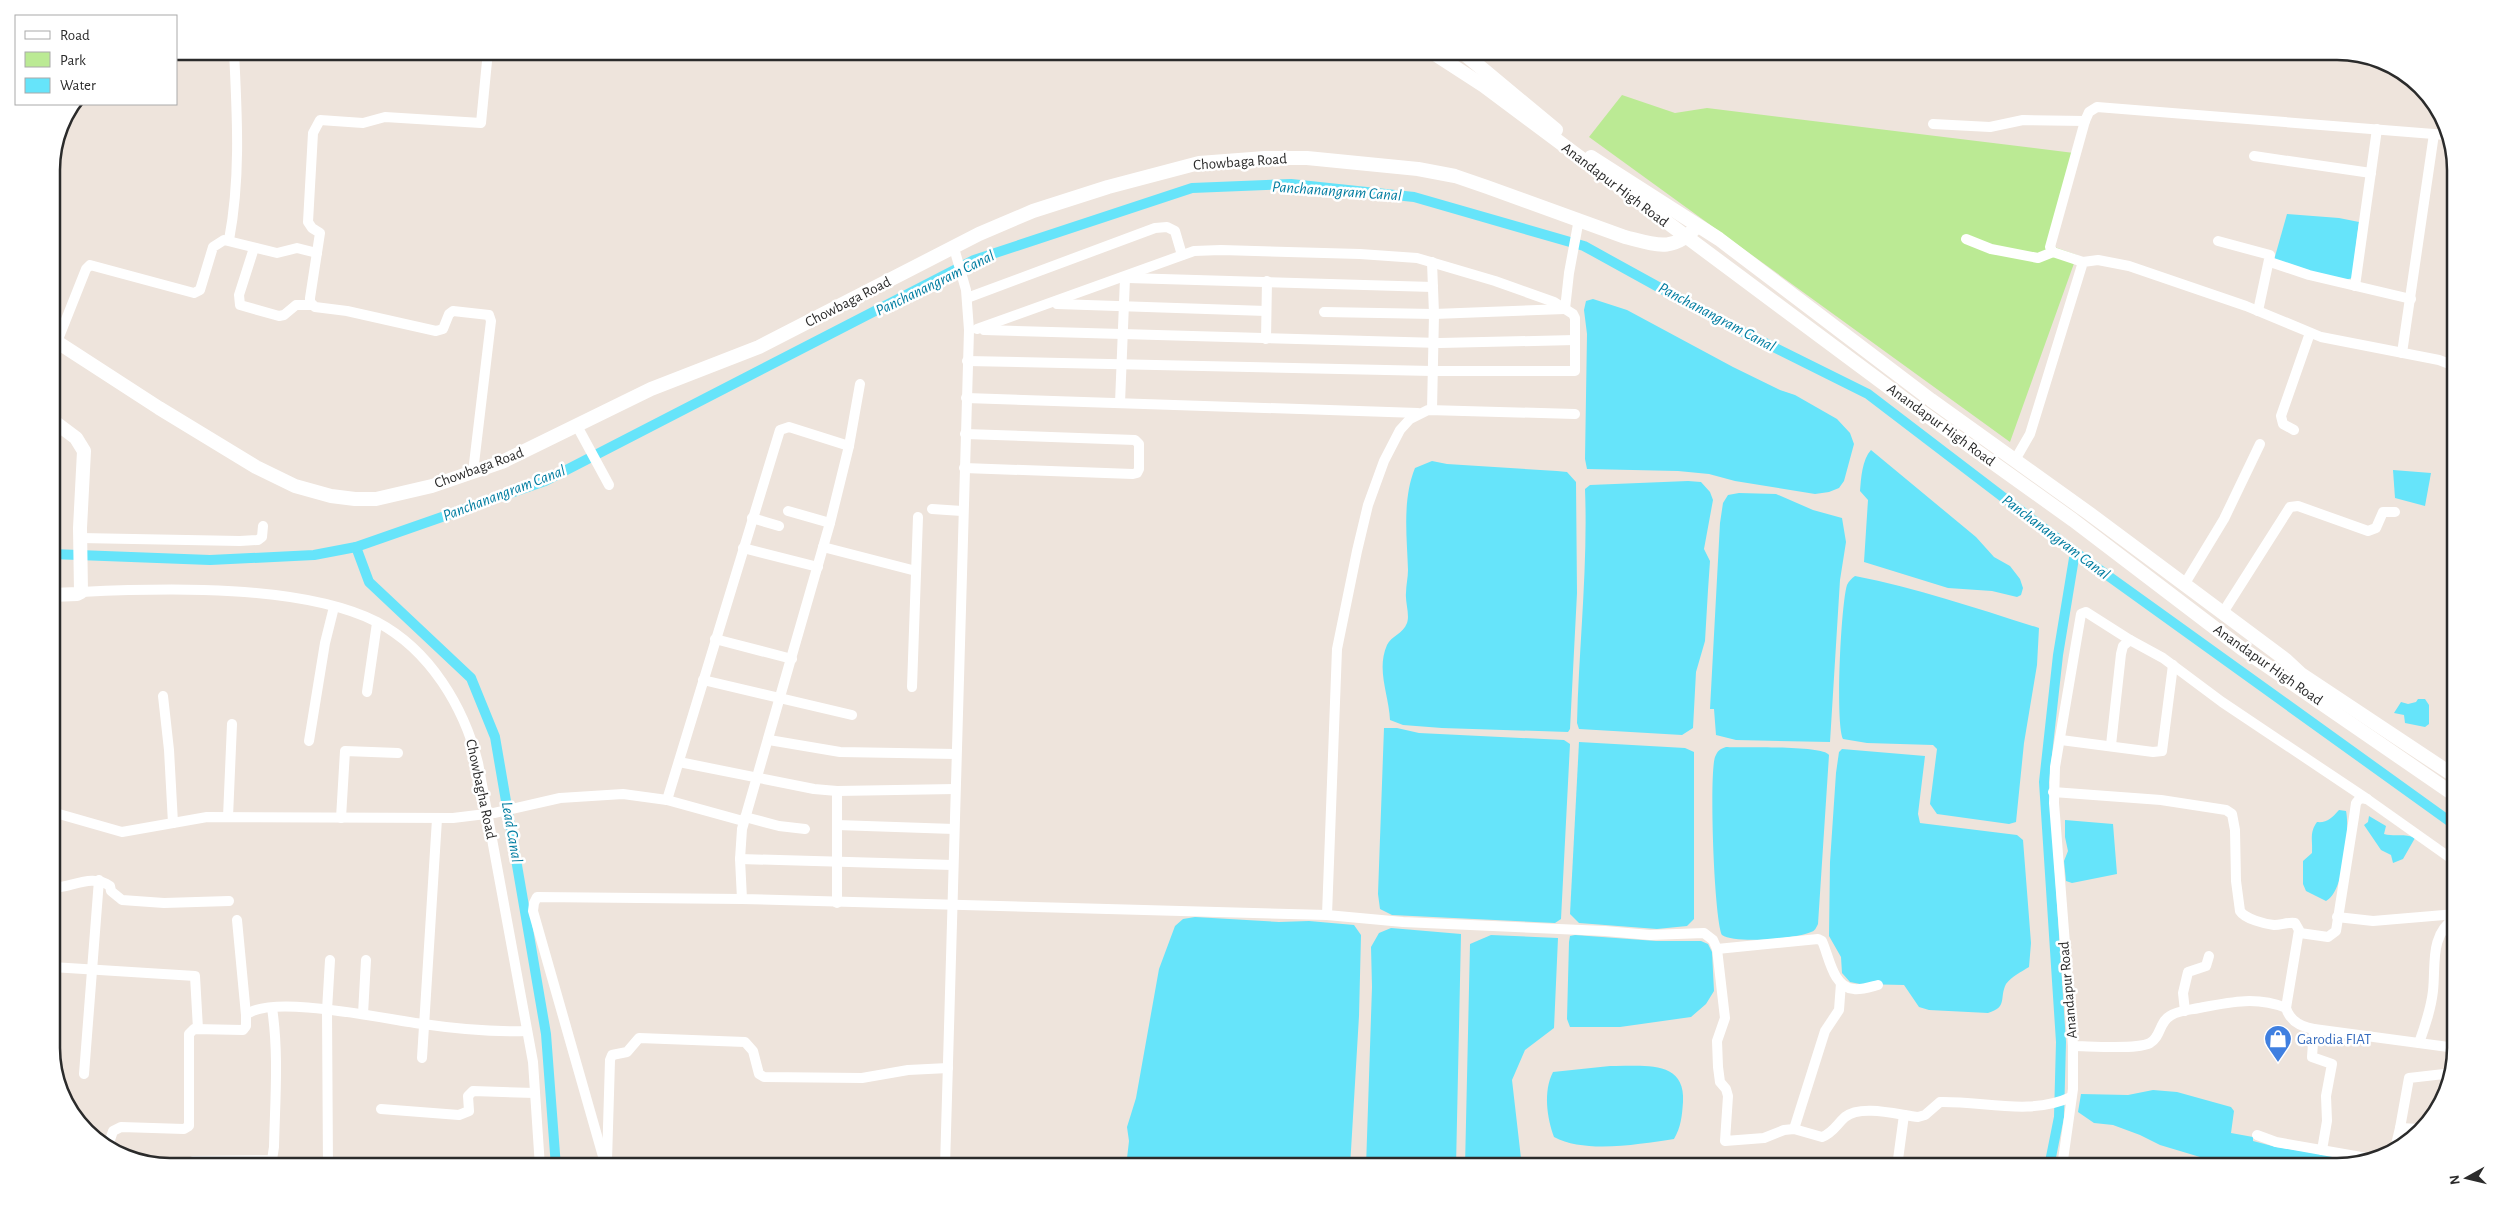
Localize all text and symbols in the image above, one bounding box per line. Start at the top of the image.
legend [15,15,178,105]
text: Road [60,28,90,43]
text: Park [60,53,86,68]
text: Water [60,78,96,93]
street label: Anandapur High Road [1559,140,1671,230]
street label: Chowbaga Road [1193,151,1288,173]
water label: Panchanangram Canal [1272,178,1402,204]
water label: Panchanangram Canal [873,247,997,319]
street label: Chowbaga Road [803,274,893,330]
water label: Panchanangram Canal [1656,279,1778,355]
street label: Anandapur High Road [1884,381,1998,469]
street label: Chowbaga Road [432,445,526,491]
water label: Panchanangram Canal [440,462,568,524]
water label: Panchanangram Canal [1999,492,2113,583]
street label: Anandapur High Road [2211,622,2325,708]
street label: Chowbagha Road [463,738,499,841]
water label: Lead Canal [499,800,525,864]
street label: Anandapur Road [2056,940,2080,1039]
shop icon: Garodia FIAT [2263,1024,2293,1063]
place label: Garodia FIAT [2297,1032,2372,1047]
north arrow [2442,1153,2492,1203]
text: N [2448,1174,2463,1185]

